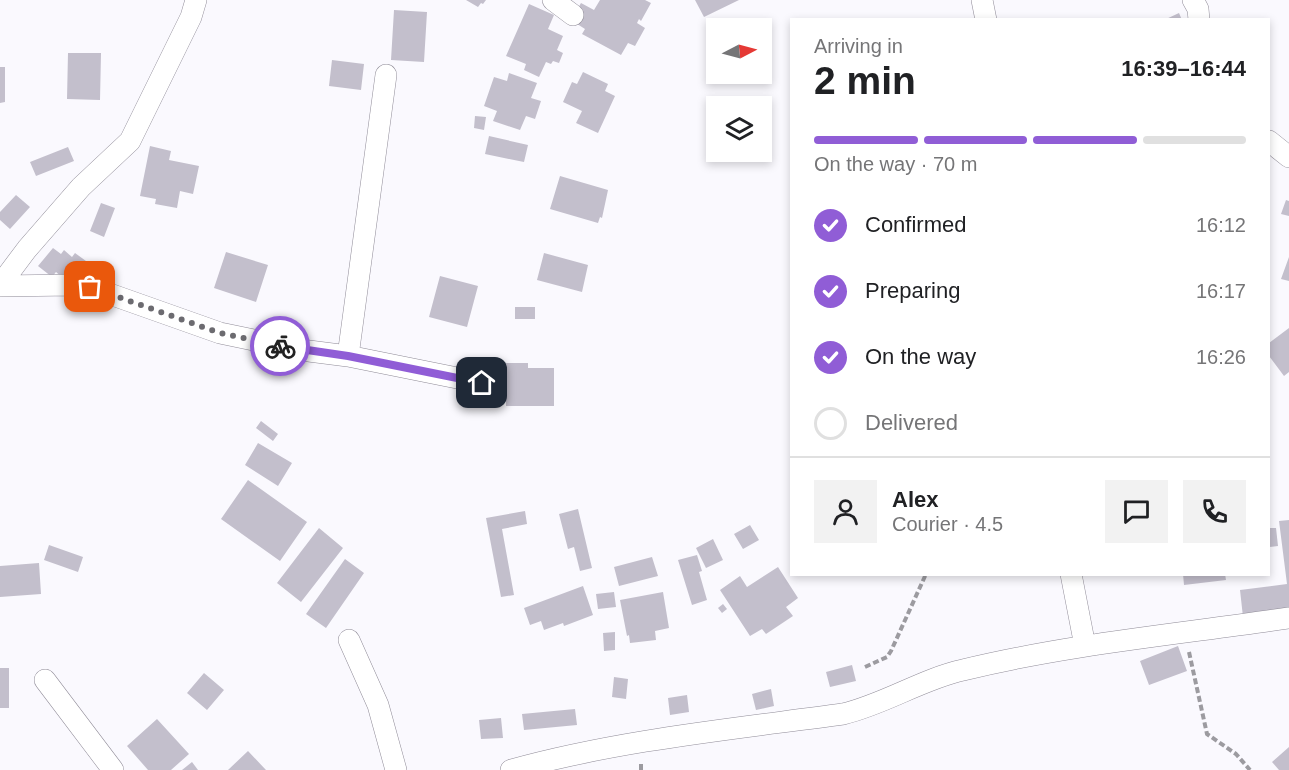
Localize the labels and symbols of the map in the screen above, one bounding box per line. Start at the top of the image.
north arrow [706,18,772,84]
pin [64,261,115,312]
courier [250,316,310,376]
pin [456,357,507,408]

